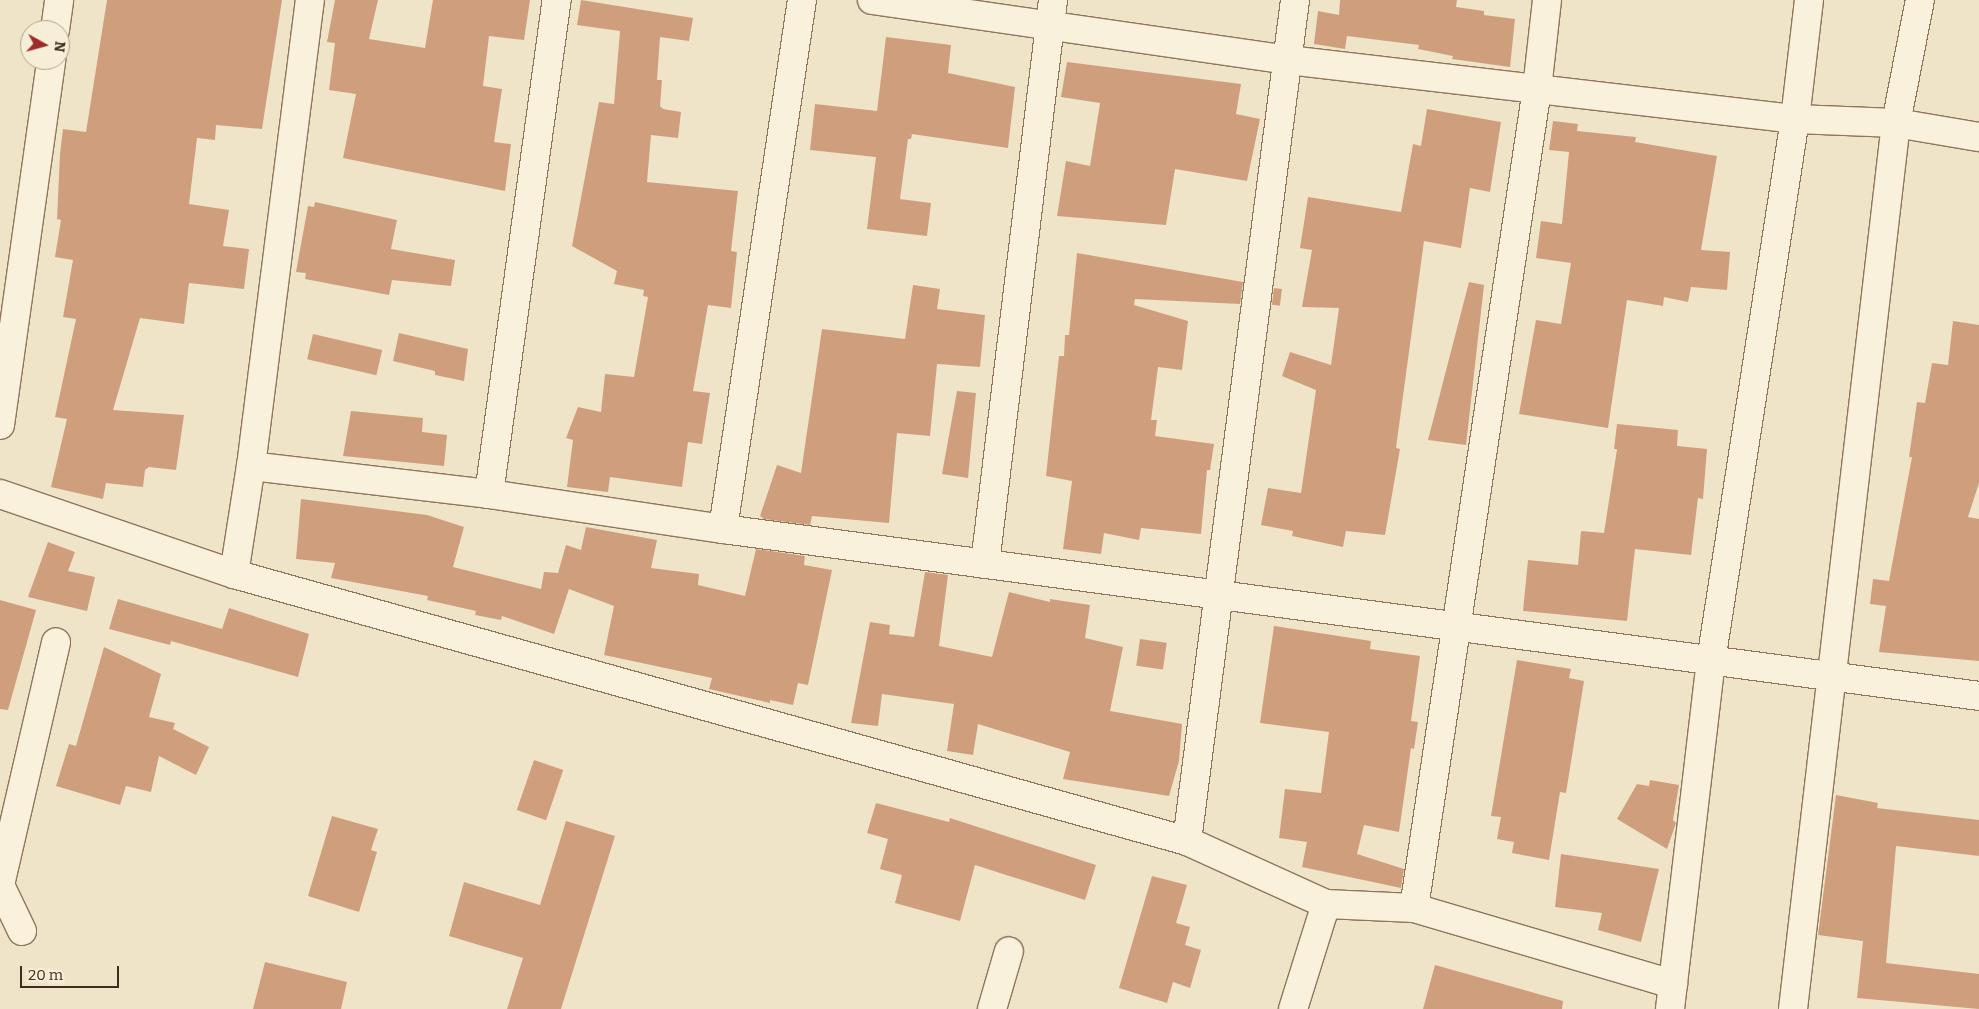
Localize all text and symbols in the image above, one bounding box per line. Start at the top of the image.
north arrow [20,20,70,70]
text: N [50,40,68,53]
scale bar [22,956,121,988]
text: 20 m [28,966,63,984]

